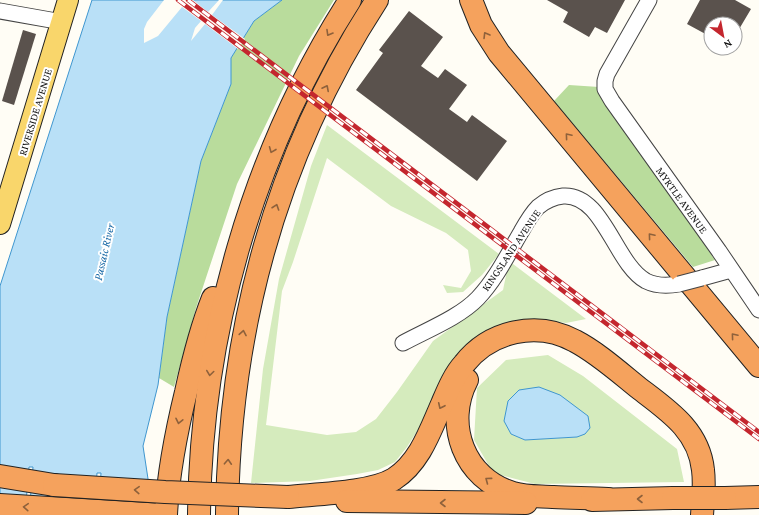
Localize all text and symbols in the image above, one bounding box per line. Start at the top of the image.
north arrow [703,16,743,56]
one-way arrow [327,29,334,36]
one-way arrow [484,32,491,39]
text: N [722,37,735,52]
street label: RIVERSIDE AVENUE [16,67,54,157]
one-way arrow [321,84,329,92]
one-way arrow [565,133,572,141]
one-way arrow [269,145,277,153]
street label: MYRTLE AVENUE [654,165,710,235]
one-way arrow [271,204,280,211]
street label: KINGSLAND AVENUE [479,207,543,293]
water label: Passaic River [91,222,117,282]
one-way arrow [648,233,655,241]
one-way arrow [239,330,247,336]
one-way arrow [731,333,738,341]
one-way arrow [206,370,215,376]
one-way arrow [438,402,446,410]
one-way arrow [176,418,184,424]
one-way arrow [224,459,233,465]
one-way arrow [486,477,493,484]
one-way arrow [134,486,140,495]
one-way arrow [637,495,643,503]
one-way arrow [440,499,446,507]
one-way arrow [23,502,29,511]

